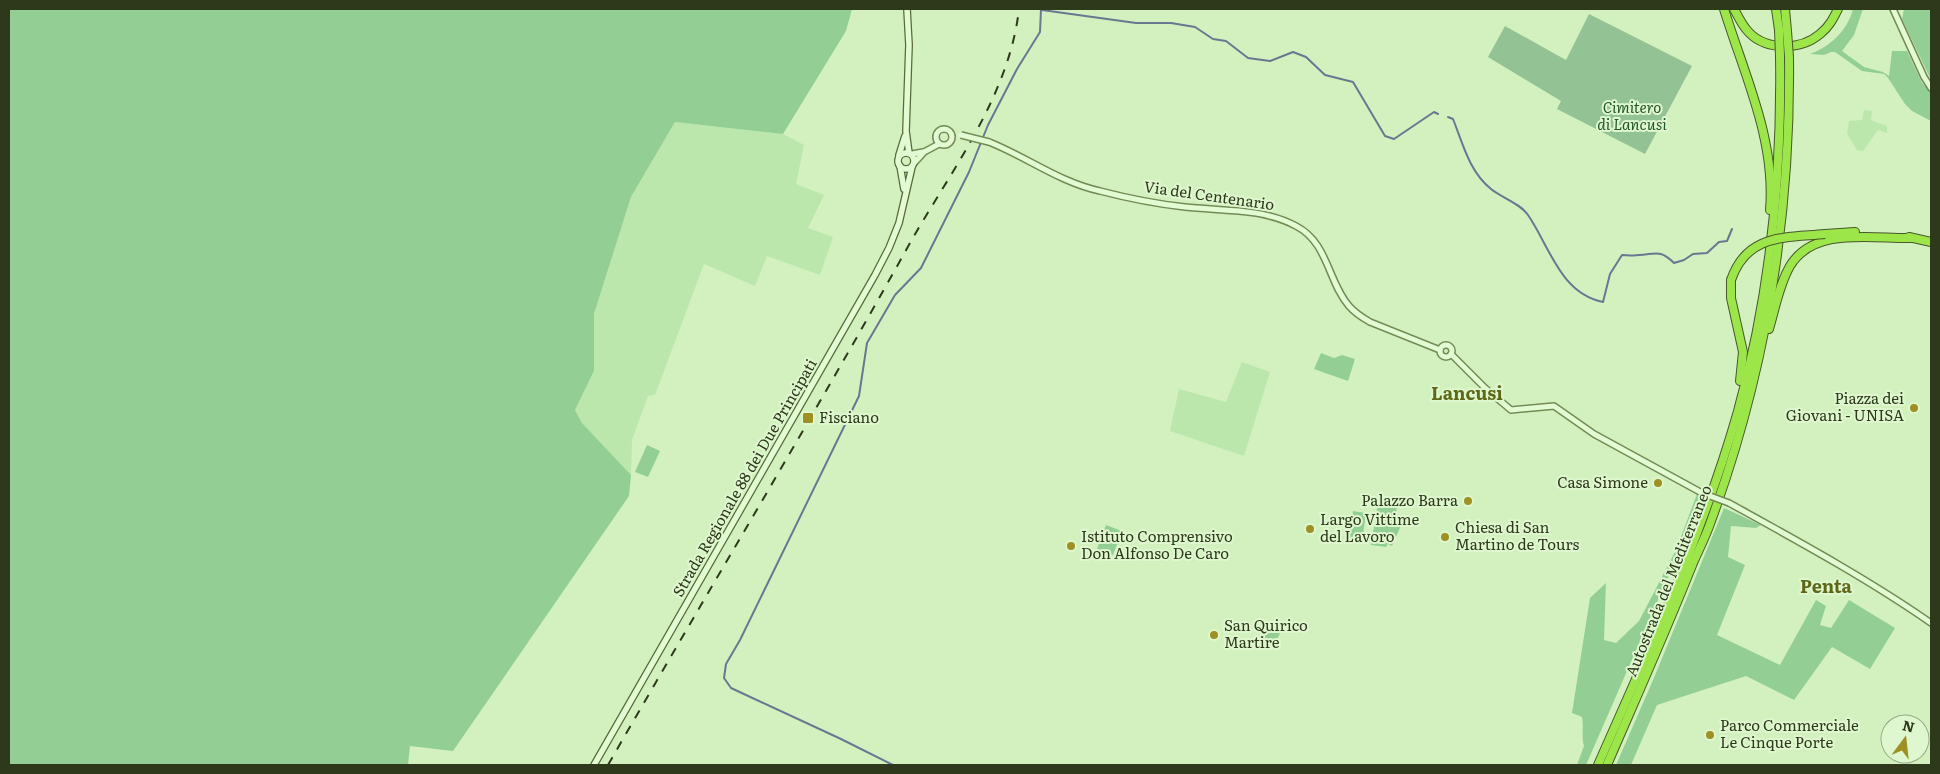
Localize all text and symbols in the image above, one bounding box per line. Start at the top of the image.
park label: Cimitero di Lancusi [1597,95,1667,135]
street label: Via del Centenario [1142,174,1276,215]
street label: Strada Regionale 88 dei Due Principati [666,354,821,600]
district label: Lancusi [1431,379,1503,406]
place label: Piazza dei Giovani - UNISA [1786,386,1904,426]
marker: Piazza dei Giovani - UNISA [1908,402,1920,414]
place label: Fisciano [819,405,879,428]
marker: Fisciano [801,411,815,425]
place label: Casa Simone [1557,470,1648,493]
marker: Casa Simone [1652,477,1664,489]
street label: Autostrada del Mediterraneo [1619,481,1717,680]
place label: Palazzo Barra [1361,488,1459,511]
marker: Palazzo Barra [1462,495,1474,507]
place label: Largo Vittime del Lavoro [1320,507,1419,547]
place label: Chiesa di San Martino de Tours [1455,515,1580,555]
marker: Largo Vittime del Lavoro [1304,523,1316,535]
place label: Istituto Comprensivo Don Alfonso De Caro [1081,524,1233,564]
marker: Chiesa di San Martino de Tours [1439,531,1451,543]
marker: Istituto Comprensivo Don Alfonso De Caro [1065,540,1077,552]
district label: Penta [1800,572,1852,599]
place label: San Quirico Martire [1224,613,1308,653]
marker: San Quirico Martire [1208,629,1220,641]
place label: Parco Commerciale Le Cinque Porte [1720,713,1859,753]
north arrow [1880,714,1930,764]
text: N [1900,714,1917,737]
marker: Parco Commerciale Le Cinque Porte [1704,729,1716,741]

